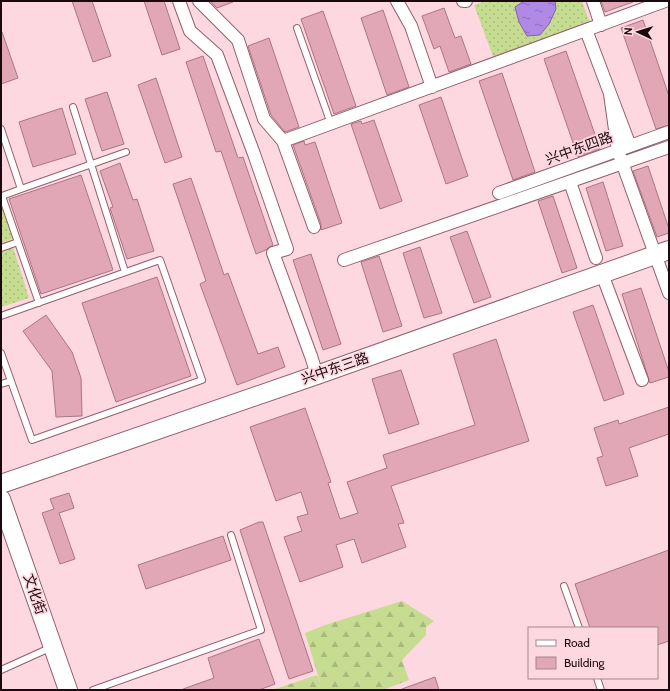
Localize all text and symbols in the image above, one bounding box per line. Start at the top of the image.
north arrow [618,12,658,52]
text: N [621,27,635,36]
street label: 兴中东四路 [543,128,615,168]
street label: 兴中东三路 [299,348,371,388]
street label: 文化街 [20,571,50,617]
legend [528,627,658,679]
text: Road [564,635,590,650]
text: Building [564,655,606,670]

